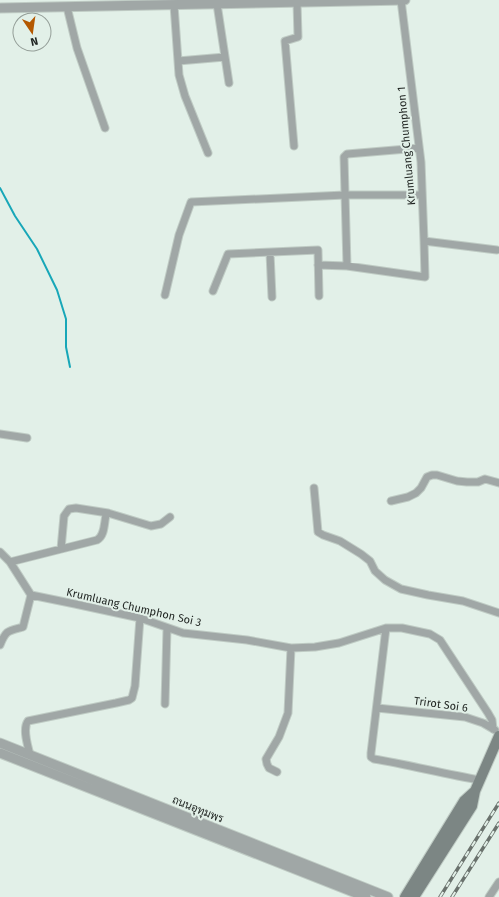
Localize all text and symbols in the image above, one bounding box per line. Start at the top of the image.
north arrow [12,12,52,52]
text: N [29,34,39,48]
street label: Krumluang Chumphon 1 [395,86,418,206]
street label: Krumluang Chumphon Soi 3 [65,586,203,629]
street label: Trirot Soi 6 [413,694,469,715]
street label: ถนนอุทุมพร [170,793,225,827]

